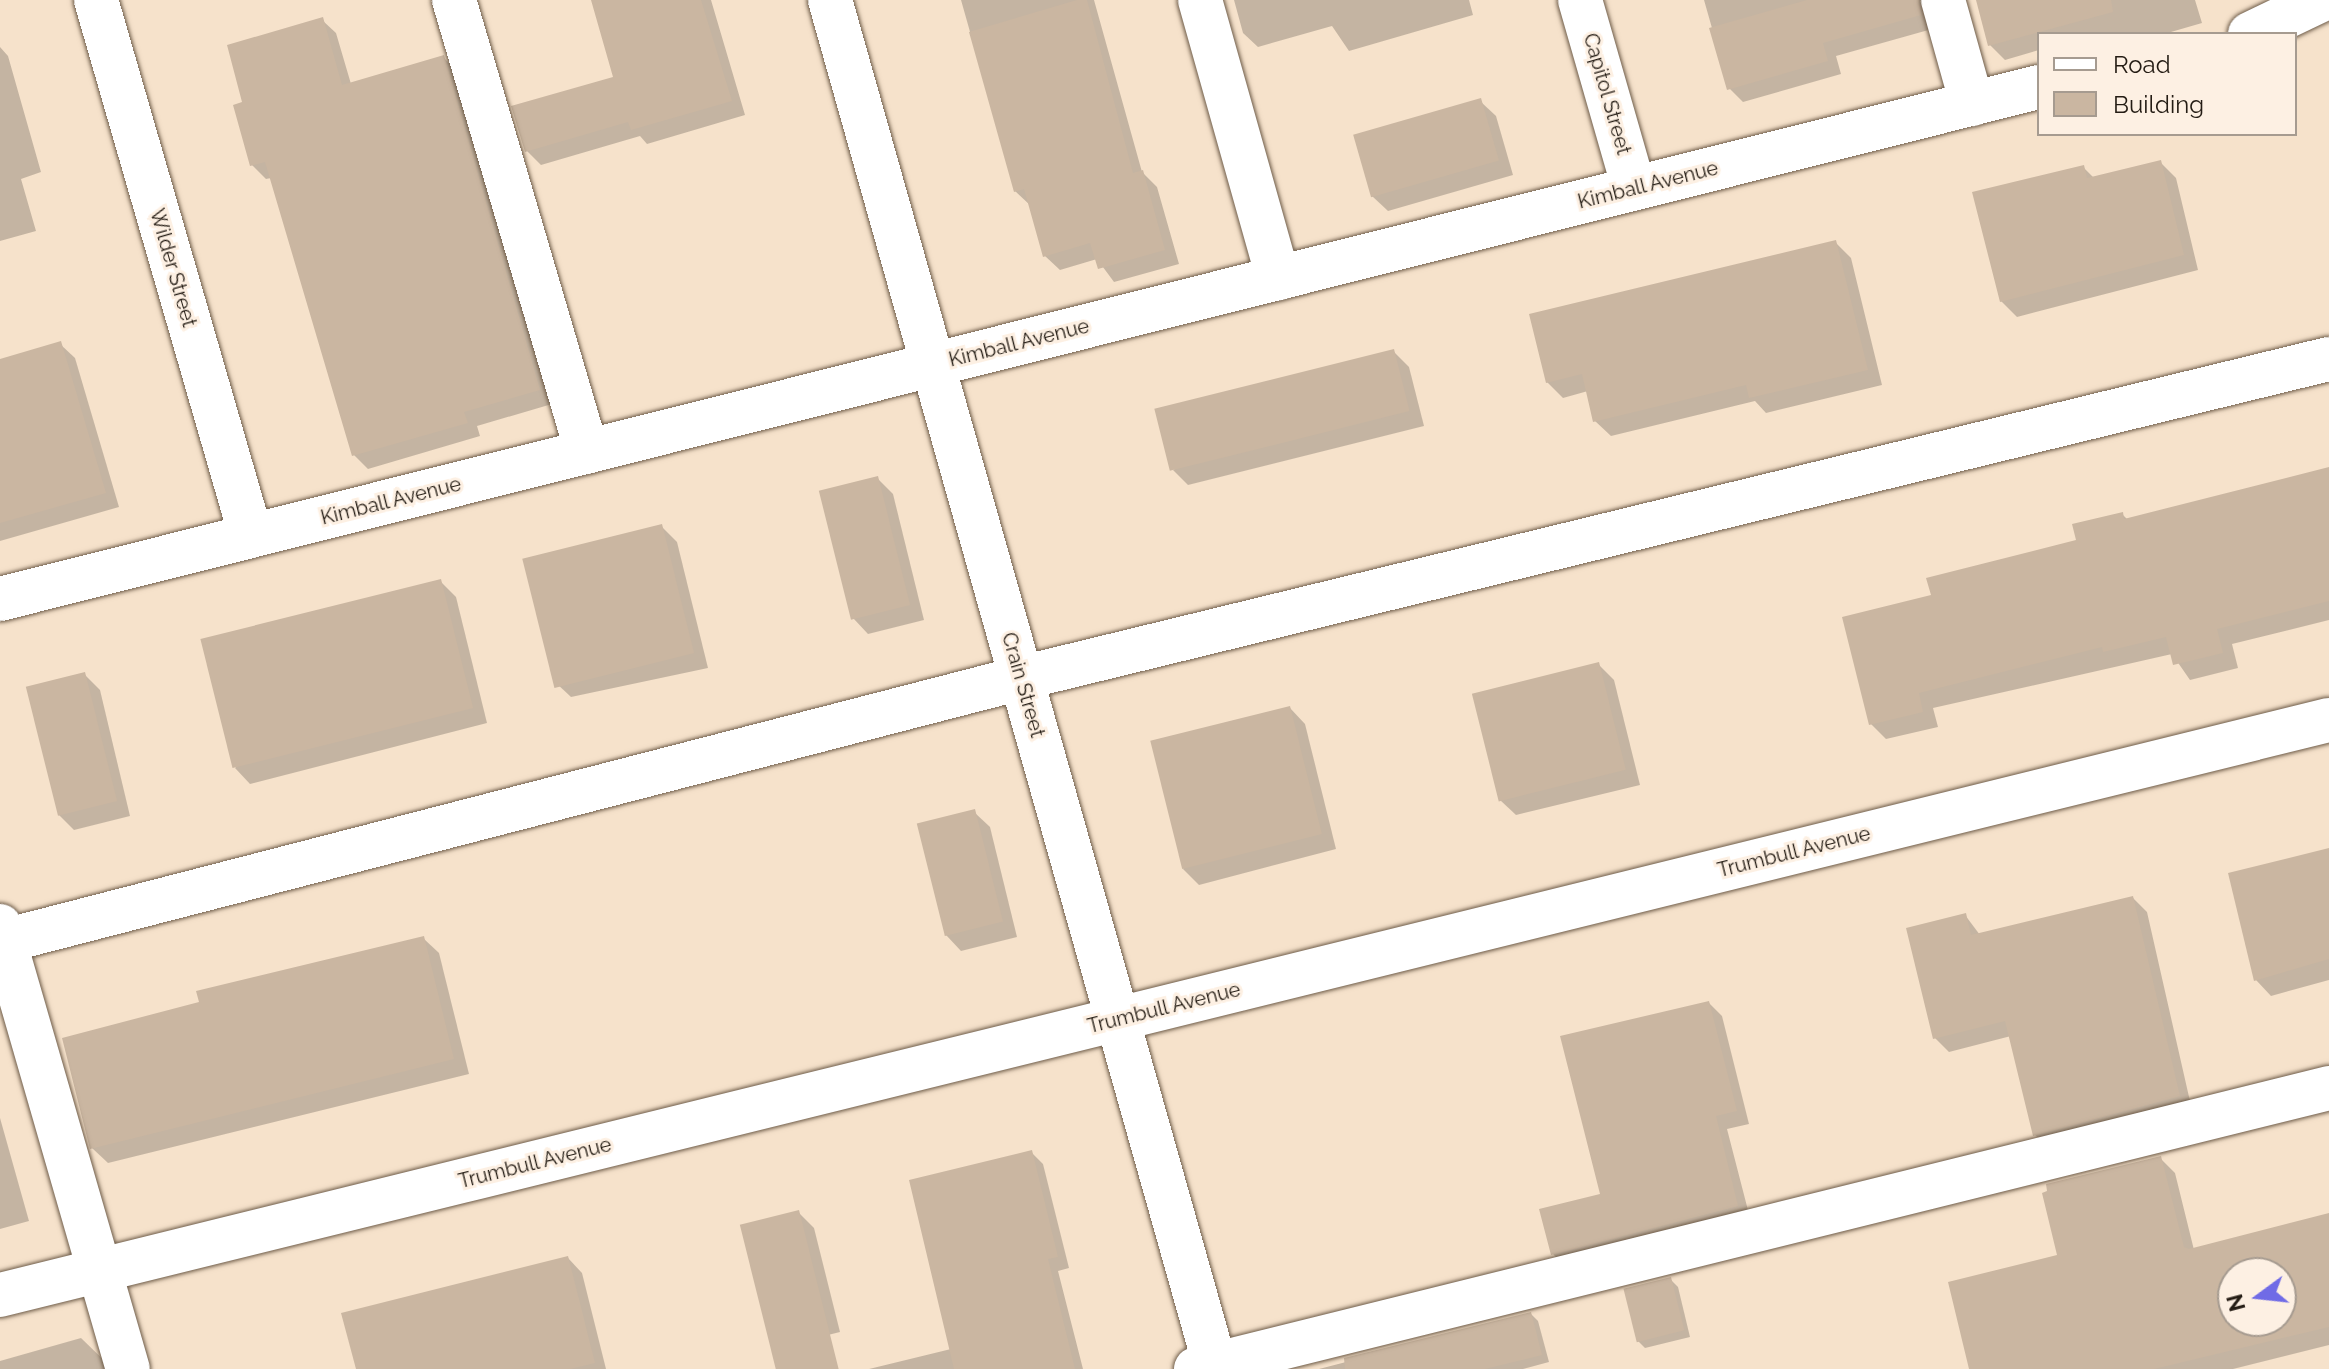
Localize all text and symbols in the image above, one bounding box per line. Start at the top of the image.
street label: Capitol Street [1578,30,1636,158]
legend [2037,32,2297,136]
text: Road [2113,50,2171,79]
text: Building [2113,90,2204,119]
street label: Kimball Avenue [1575,156,1721,214]
street label: Wilder Street [145,206,201,330]
street label: Kimball Avenue [946,314,1092,372]
street label: Kimball Avenue [318,472,464,530]
street label: Crain Street [997,630,1049,740]
street label: Trumbull Avenue [1714,821,1874,883]
street label: Trumbull Avenue [1084,977,1244,1039]
street label: Trumbull Avenue [455,1132,615,1194]
north arrow [2217,1257,2297,1337]
text: N [2221,1291,2250,1314]

